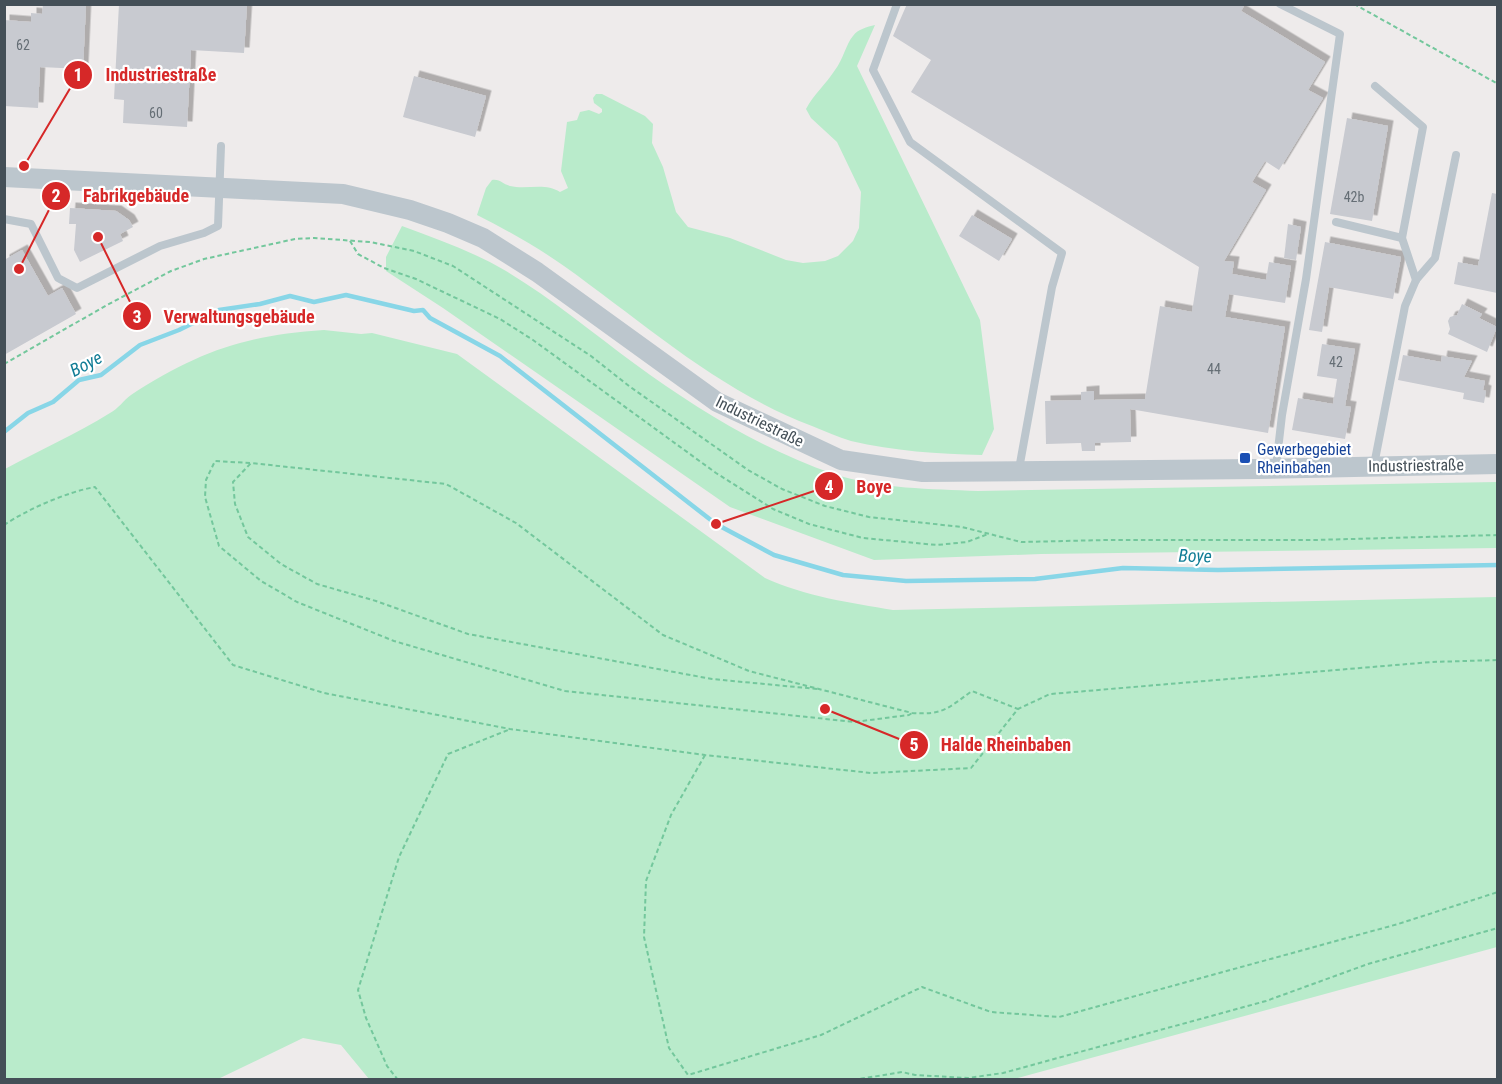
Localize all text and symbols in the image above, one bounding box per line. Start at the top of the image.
house number: 62 [16,37,30,53]
callout: Industriestraße [63,57,228,93]
text: 1 [73,64,83,85]
text: Industriestraße [106,64,217,85]
house number: 60 [149,105,163,121]
callout: Fabrikgebäude [41,178,201,214]
text: 2 [51,185,61,206]
text: Fabrikgebäude [83,185,189,206]
house number: 42b [1344,189,1364,205]
callout: Verwaltungsgebäude [122,298,327,334]
text: 3 [132,306,142,327]
text: Verwaltungsgebäude [163,306,315,327]
water label: Boye [66,346,105,381]
house number: 42 [1329,354,1343,370]
house number: 44 [1207,361,1221,377]
street label: Industriestraße [713,392,807,451]
place label: Gewerbegebiet Rheinbaben [1257,440,1352,477]
marker: Gewerbegebiet Rheinbaben [1238,451,1252,465]
street label: Industriestraße [1368,455,1464,476]
callout: Boye [814,468,903,504]
text: 4 [824,476,834,497]
text: Boye [856,476,892,497]
water label: Boye [1178,545,1212,566]
callout: Halde Rheinbaben [899,727,1083,763]
text: 5 [909,734,919,755]
text: Halde Rheinbaben [941,734,1071,755]

